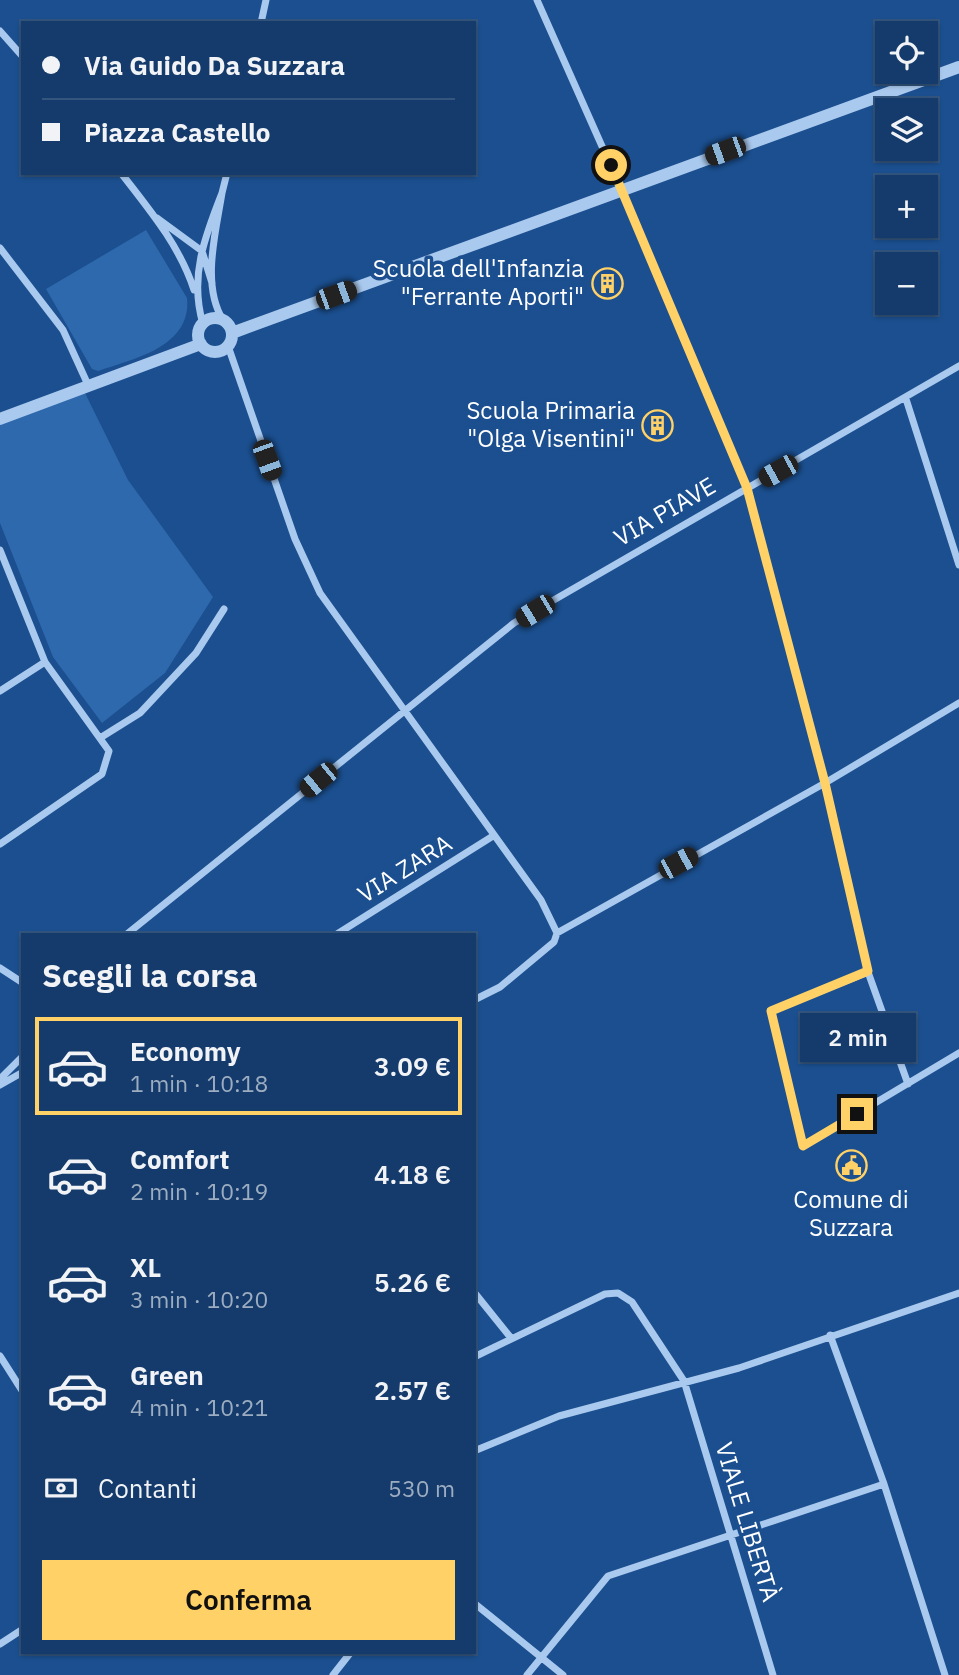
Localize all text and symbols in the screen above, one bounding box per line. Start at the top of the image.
map controls [875,21,938,315]
button: locate [875,21,938,84]
text: Via Guido Da Suzzara [84,48,345,82]
button: layers [875,98,938,161]
text: Piazza Castello [84,115,270,149]
car [702,134,749,168]
route start [595,149,627,181]
button: + [875,175,938,238]
place label: Scuola dell'Infanzia "Ferrante Aporti" [373,252,584,312]
button: − [875,252,938,315]
building icon: Scuola dell'Infanzia "Ferrante Aporti" [590,266,624,300]
car [313,278,360,312]
place label: Scuola Primaria "Olga Visentini" [466,394,635,454]
building icon: Scuola Primaria "Olga Visentini" [641,408,675,442]
car [250,437,285,483]
car [755,452,802,490]
street label: VIA PIAVE [608,469,721,553]
car [512,591,559,631]
car [296,759,341,801]
street label: VIA ZARA [351,827,458,910]
car [655,844,702,882]
text: Scegli la corsa [42,954,258,996]
callout: 2 min [799,1012,915,1062]
text: 2 min [828,1022,888,1052]
text: Economy [130,1034,241,1068]
icon: car [46,1035,109,1098]
text: 3.09 € [374,1049,451,1083]
text: 1 min · 10:18 [130,1068,268,1098]
route end [841,1098,873,1130]
text: Comfort [130,1142,229,1176]
icon: car [46,1143,109,1206]
public building icon: Comune di Suzzara [834,1149,868,1183]
text: 4.18 € [374,1157,451,1191]
text: 2 min · 10:19 [130,1176,268,1206]
place label: Comune di Suzzara [793,1183,909,1243]
text: XL [130,1250,161,1284]
icon: car [46,1251,109,1314]
text: 5.26 € [374,1265,451,1299]
text: 3 min · 10:20 [130,1284,268,1314]
text: Green [130,1358,204,1392]
icon: car [46,1359,109,1422]
text: 2.57 € [374,1373,451,1407]
text: 4 min · 10:21 [130,1392,268,1422]
street label: VIALE LIBERTÀ [709,1438,787,1605]
icon: cash [42,1469,80,1507]
text: Contanti [98,1471,197,1505]
text: 530 m [388,1473,455,1503]
button: Conferma [42,1560,455,1640]

